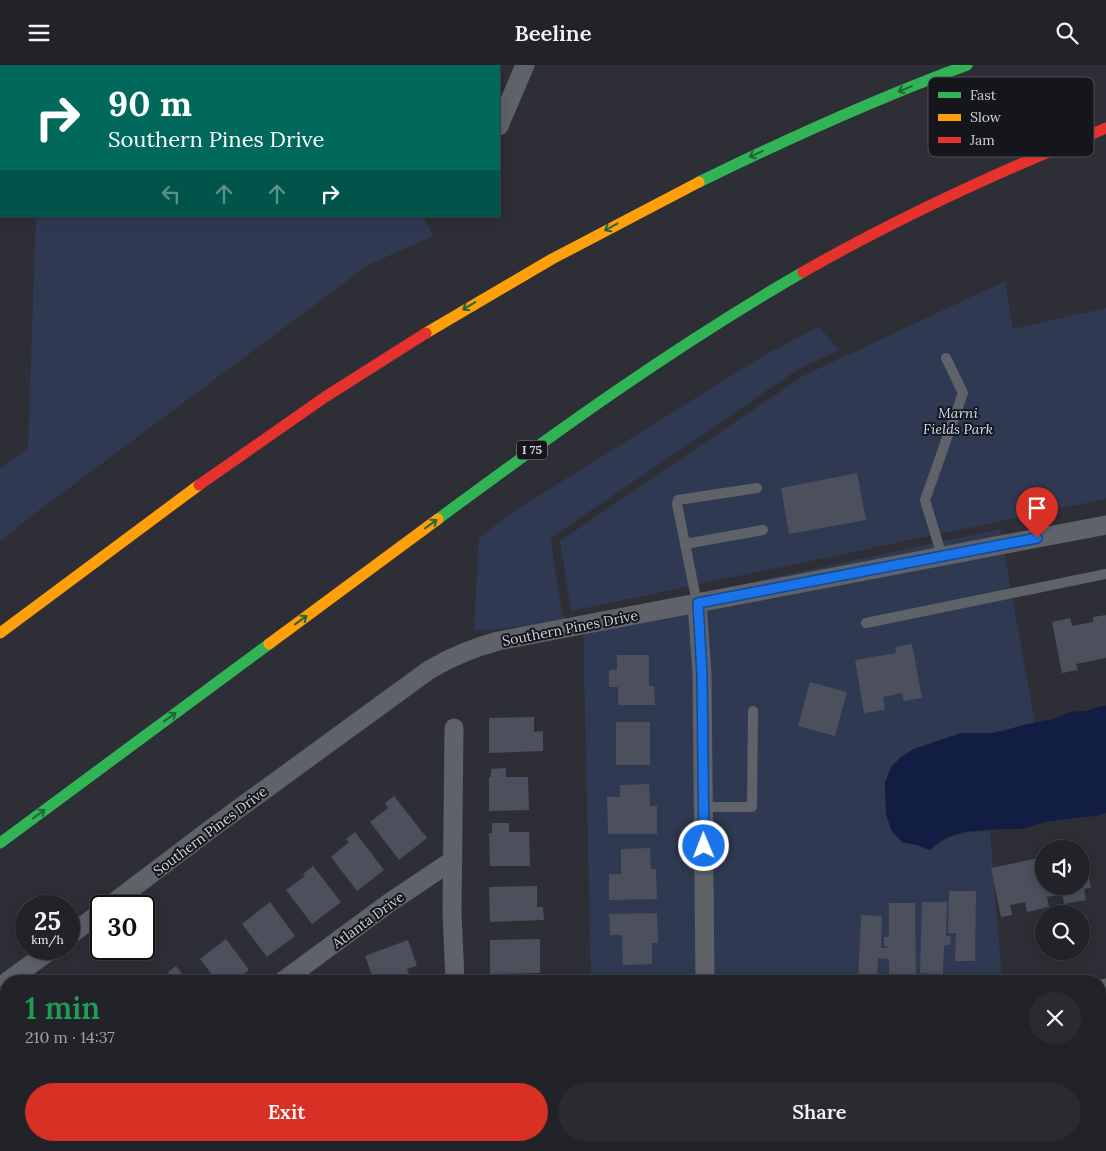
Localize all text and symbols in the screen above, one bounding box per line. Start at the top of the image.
icon: menu [25,19,53,47]
text: Beeline [514,19,592,47]
icon: search [1053,19,1081,47]
legend [928,77,1094,157]
text: 90 m [108,81,192,126]
icon: right [25,85,90,150]
one-way arrow [898,85,913,95]
text: Fast [970,86,997,104]
text: Slow [970,108,1002,126]
text: Southern Pines Drive [108,125,325,153]
text: Jam [969,131,995,149]
one-way arrow [749,150,764,159]
icon: left [157,180,185,208]
icon: ahead [210,180,238,208]
icon: ahead [263,180,291,208]
icon: right [316,180,344,208]
one-way arrow [604,223,619,232]
one-way arrow [463,302,477,312]
park label: Marni Fields Park [923,404,993,438]
road number: I 75 [517,441,547,459]
pin [1016,487,1058,538]
icon: arrive [1023,494,1051,522]
one-way arrow [424,519,438,529]
street label: Southern Pines Drive [501,606,640,650]
one-way arrow [294,615,307,626]
one-way arrow [163,712,177,722]
street label: Southern Pines Drive [150,782,271,880]
one-way arrow [32,808,45,819]
position arrow [677,819,729,871]
map controls [1035,840,1090,960]
button: sound [1035,840,1090,895]
street label: Atlanta Drive [328,888,408,953]
speed limit sign: 30 [90,895,155,960]
text: 25 [34,905,61,937]
button: search [1035,905,1090,960]
text: km/h [31,932,64,947]
text: 1 min [25,989,100,1027]
button: close [1029,992,1081,1044]
text: 210 m · 14:37 [25,1027,115,1047]
button: Exit [25,1083,548,1141]
button: Share [558,1083,1081,1141]

